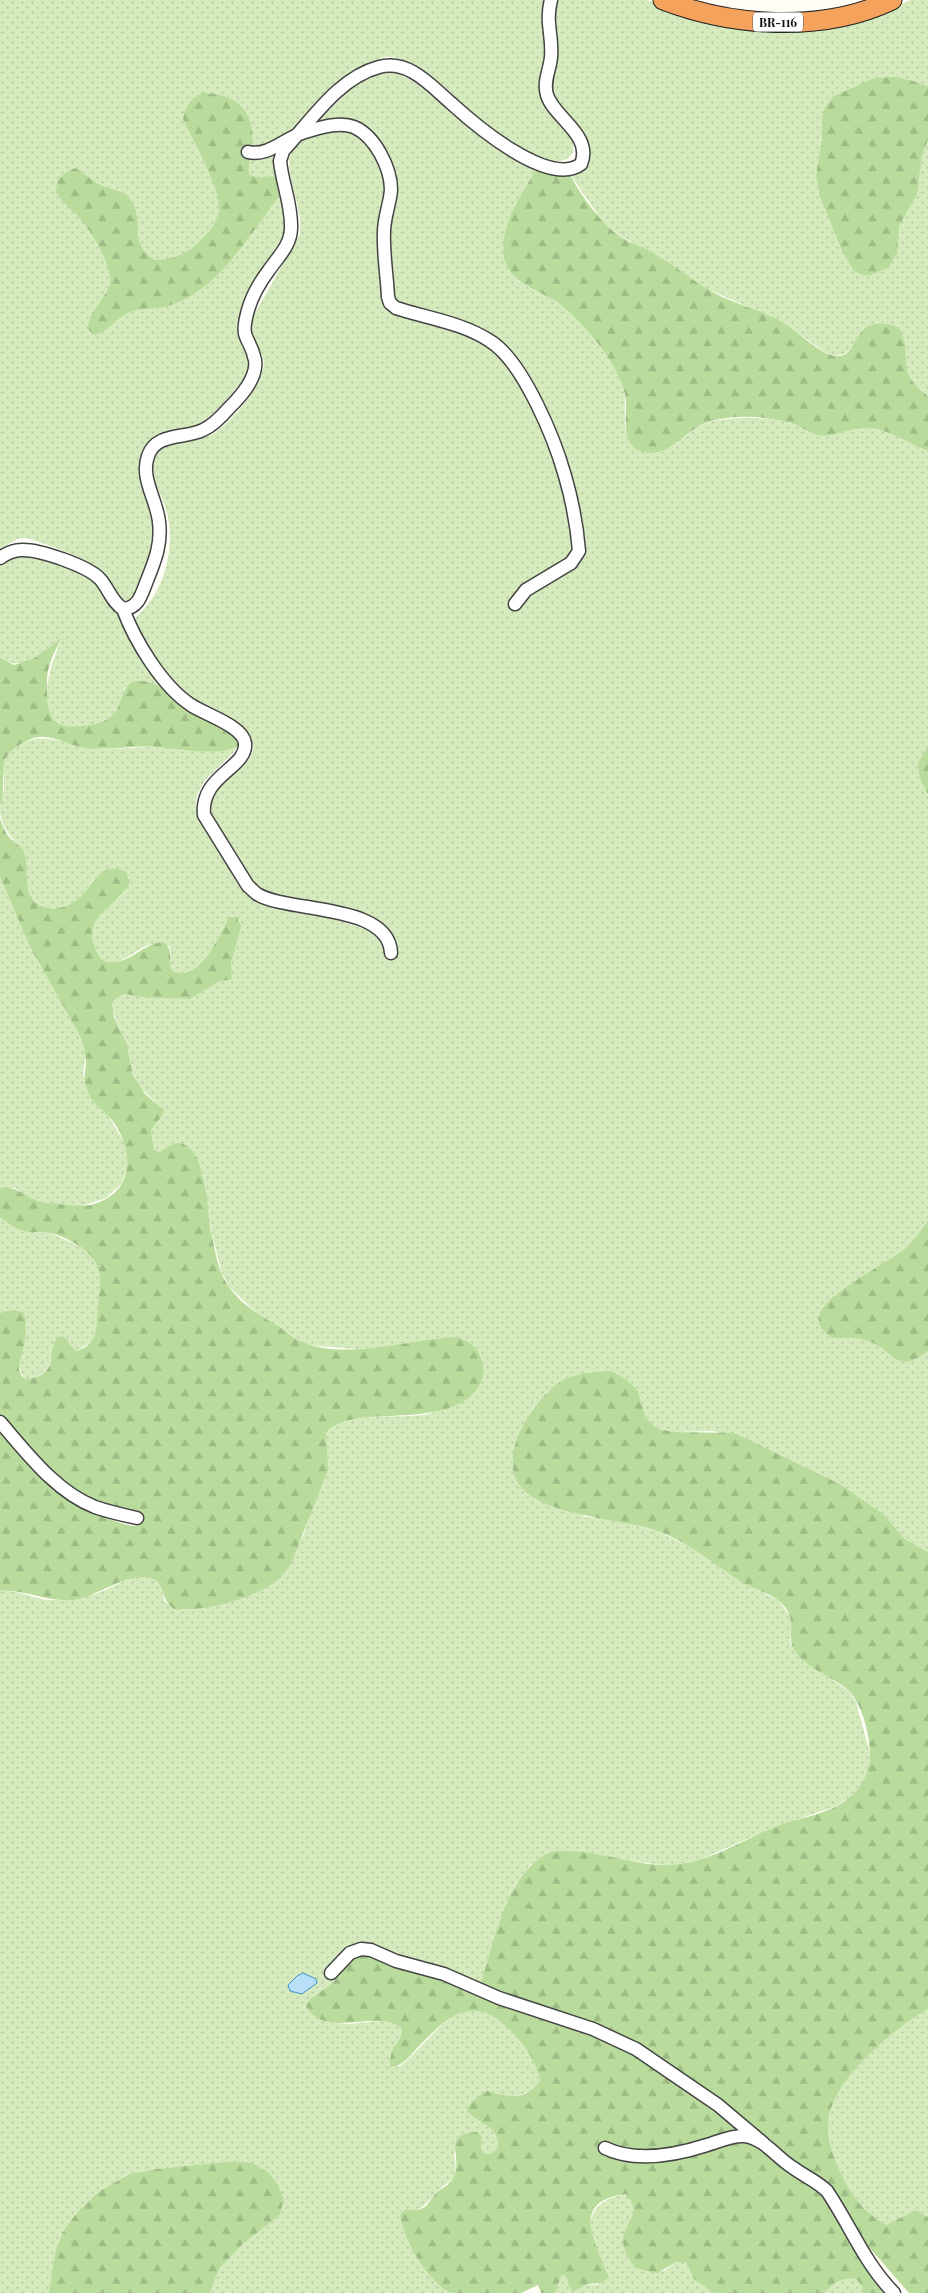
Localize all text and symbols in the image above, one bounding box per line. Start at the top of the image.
road number: BR-116 [753,13,803,32]

